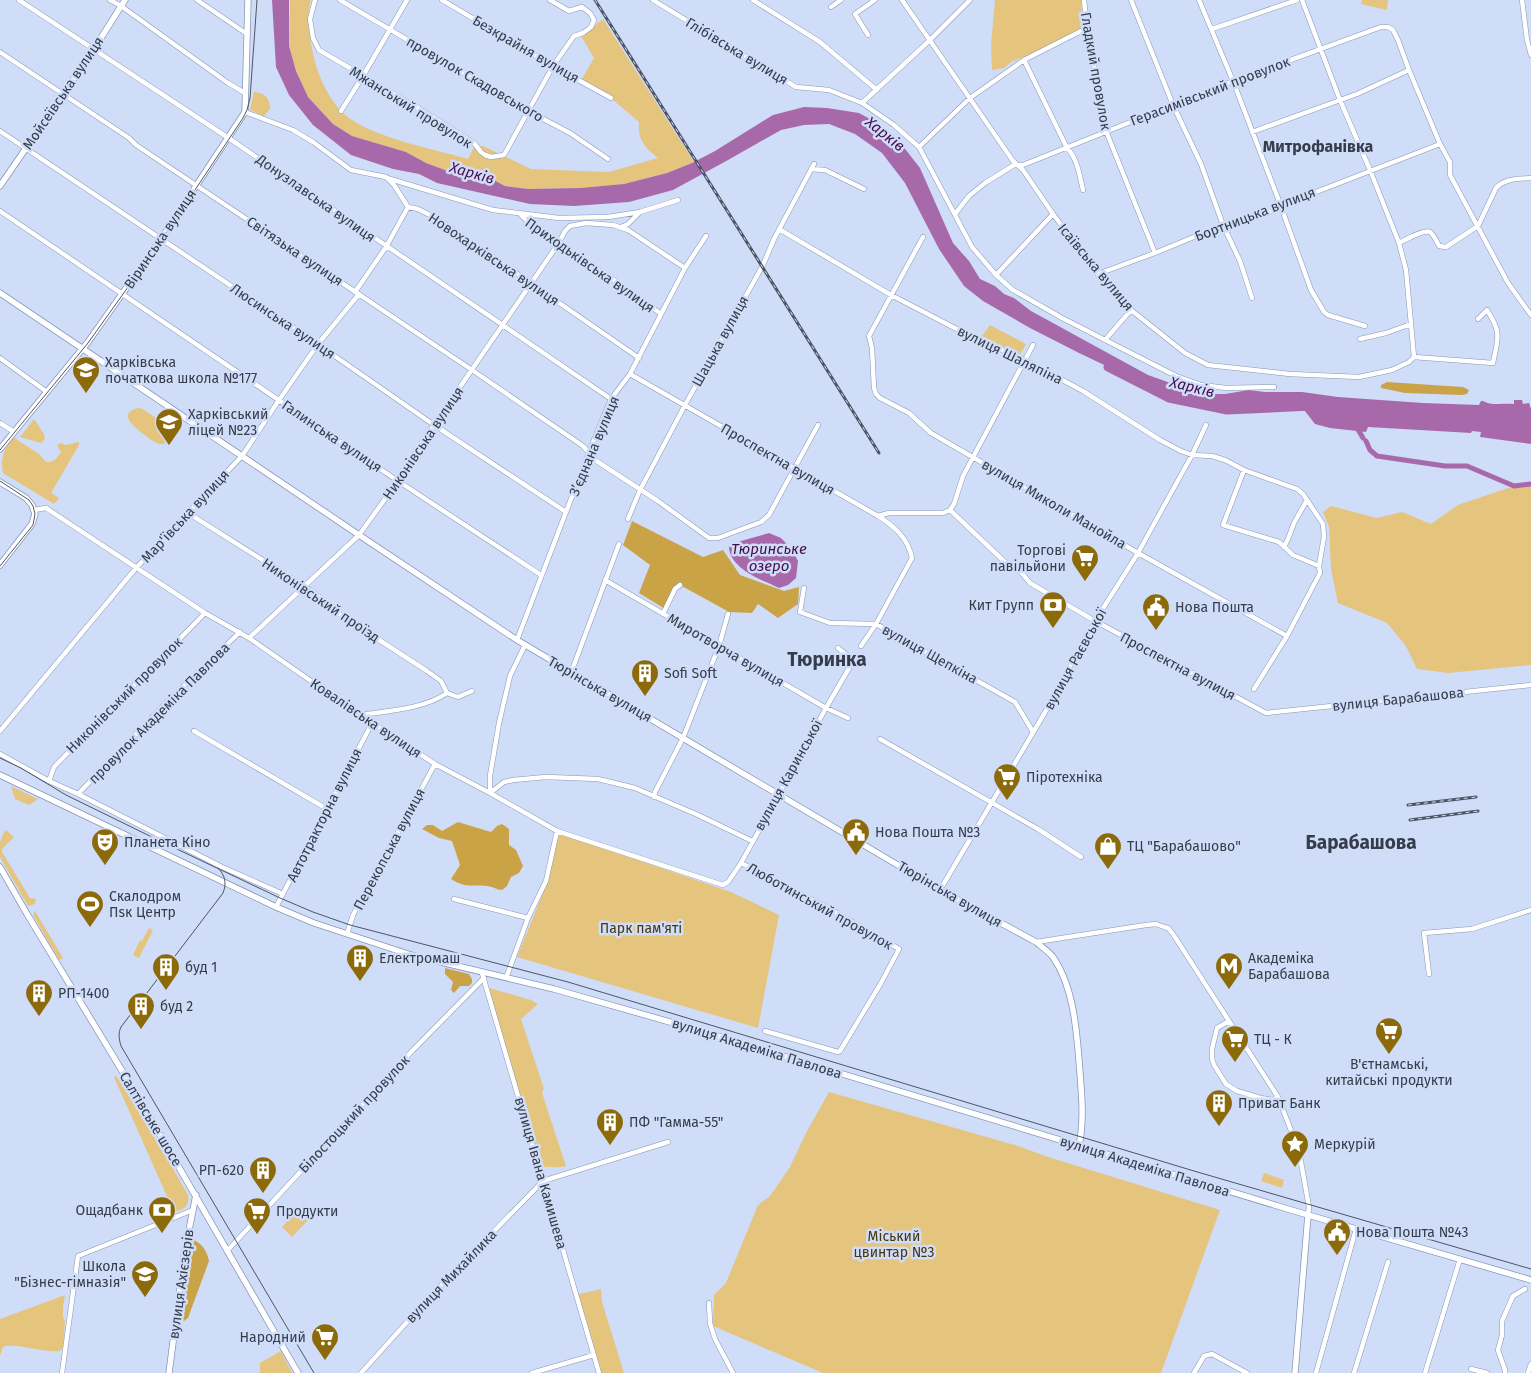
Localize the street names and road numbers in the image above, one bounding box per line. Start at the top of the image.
street label: Гладкий провулок [1077,11,1114,132]
street label: Безкрайня вулиця [469,12,582,87]
street label: Глібівська вулиця [682,14,791,89]
street label: провулок Скадовського [403,33,546,126]
street label: Мойсеївська вулиця [19,34,107,153]
street label: Герасимівський провулок [1128,53,1293,130]
street label: Мжанський провулок [346,63,476,152]
street label: Донузлавська вулиця [252,150,378,246]
street label: Бортницька вулиця [1192,184,1318,245]
street label: Віринська вулиця [121,186,200,292]
street label: Новохарківська вулиця [425,209,562,310]
street label: Світязька вулиця [243,213,346,290]
street label: Приходьківська вулиця [522,214,658,317]
street label: Ісаївська вулиця [1054,220,1137,315]
street label: Люсинська вулиця [227,280,338,363]
street label: Шацька вулиця [688,293,752,390]
street label: вулиця Шаляпіна [954,323,1065,388]
street label: Никонівська вулиця [379,384,467,503]
street label: З’єднана вулиця [566,394,623,499]
street label: Галинська вулиця [278,397,385,476]
street label: Проспектна вулиця [718,420,838,499]
street label: вулиця Миколи Манойла [978,456,1129,553]
street label: Мар'ївська вулиця [138,466,233,566]
street label: Никонівський проїзд [259,555,383,646]
street label: вулиця Раєвської [1041,605,1111,713]
street label: Миротворча вулиця [664,610,787,691]
street label: вулиця Щепкіна [879,621,980,688]
street label: Проспектна вулиця [1117,629,1239,704]
street label: Никонівський провулок [63,633,187,757]
street label: провулок Академіка Павлова [85,639,233,787]
street label: Тюрінська вулиця [545,653,655,726]
street label: Ковалівська вулиця [307,675,425,762]
street label: вулиця Барабашова [1331,684,1465,715]
street label: вулиця Каринської [751,716,827,834]
street label: Автотракторна вулиця [283,746,366,885]
street label: Перекопська вулиця [350,785,429,913]
street label: Тюрінська вулиця [895,858,1005,931]
street label: Люботинський провулок [744,859,896,954]
street label: вулиця Академіка Павлова [670,1015,844,1082]
street label: Білостоцький провулок [295,1051,414,1177]
street label: Салтівське шосе [116,1069,185,1170]
street label: вулиця Івана Камишева [511,1095,570,1251]
street label: вулиця Академіка Павлова [1058,1133,1232,1200]
street label: вулиця Михайлика [402,1226,500,1327]
street label: вулиця Ахієзерів [165,1228,198,1340]

